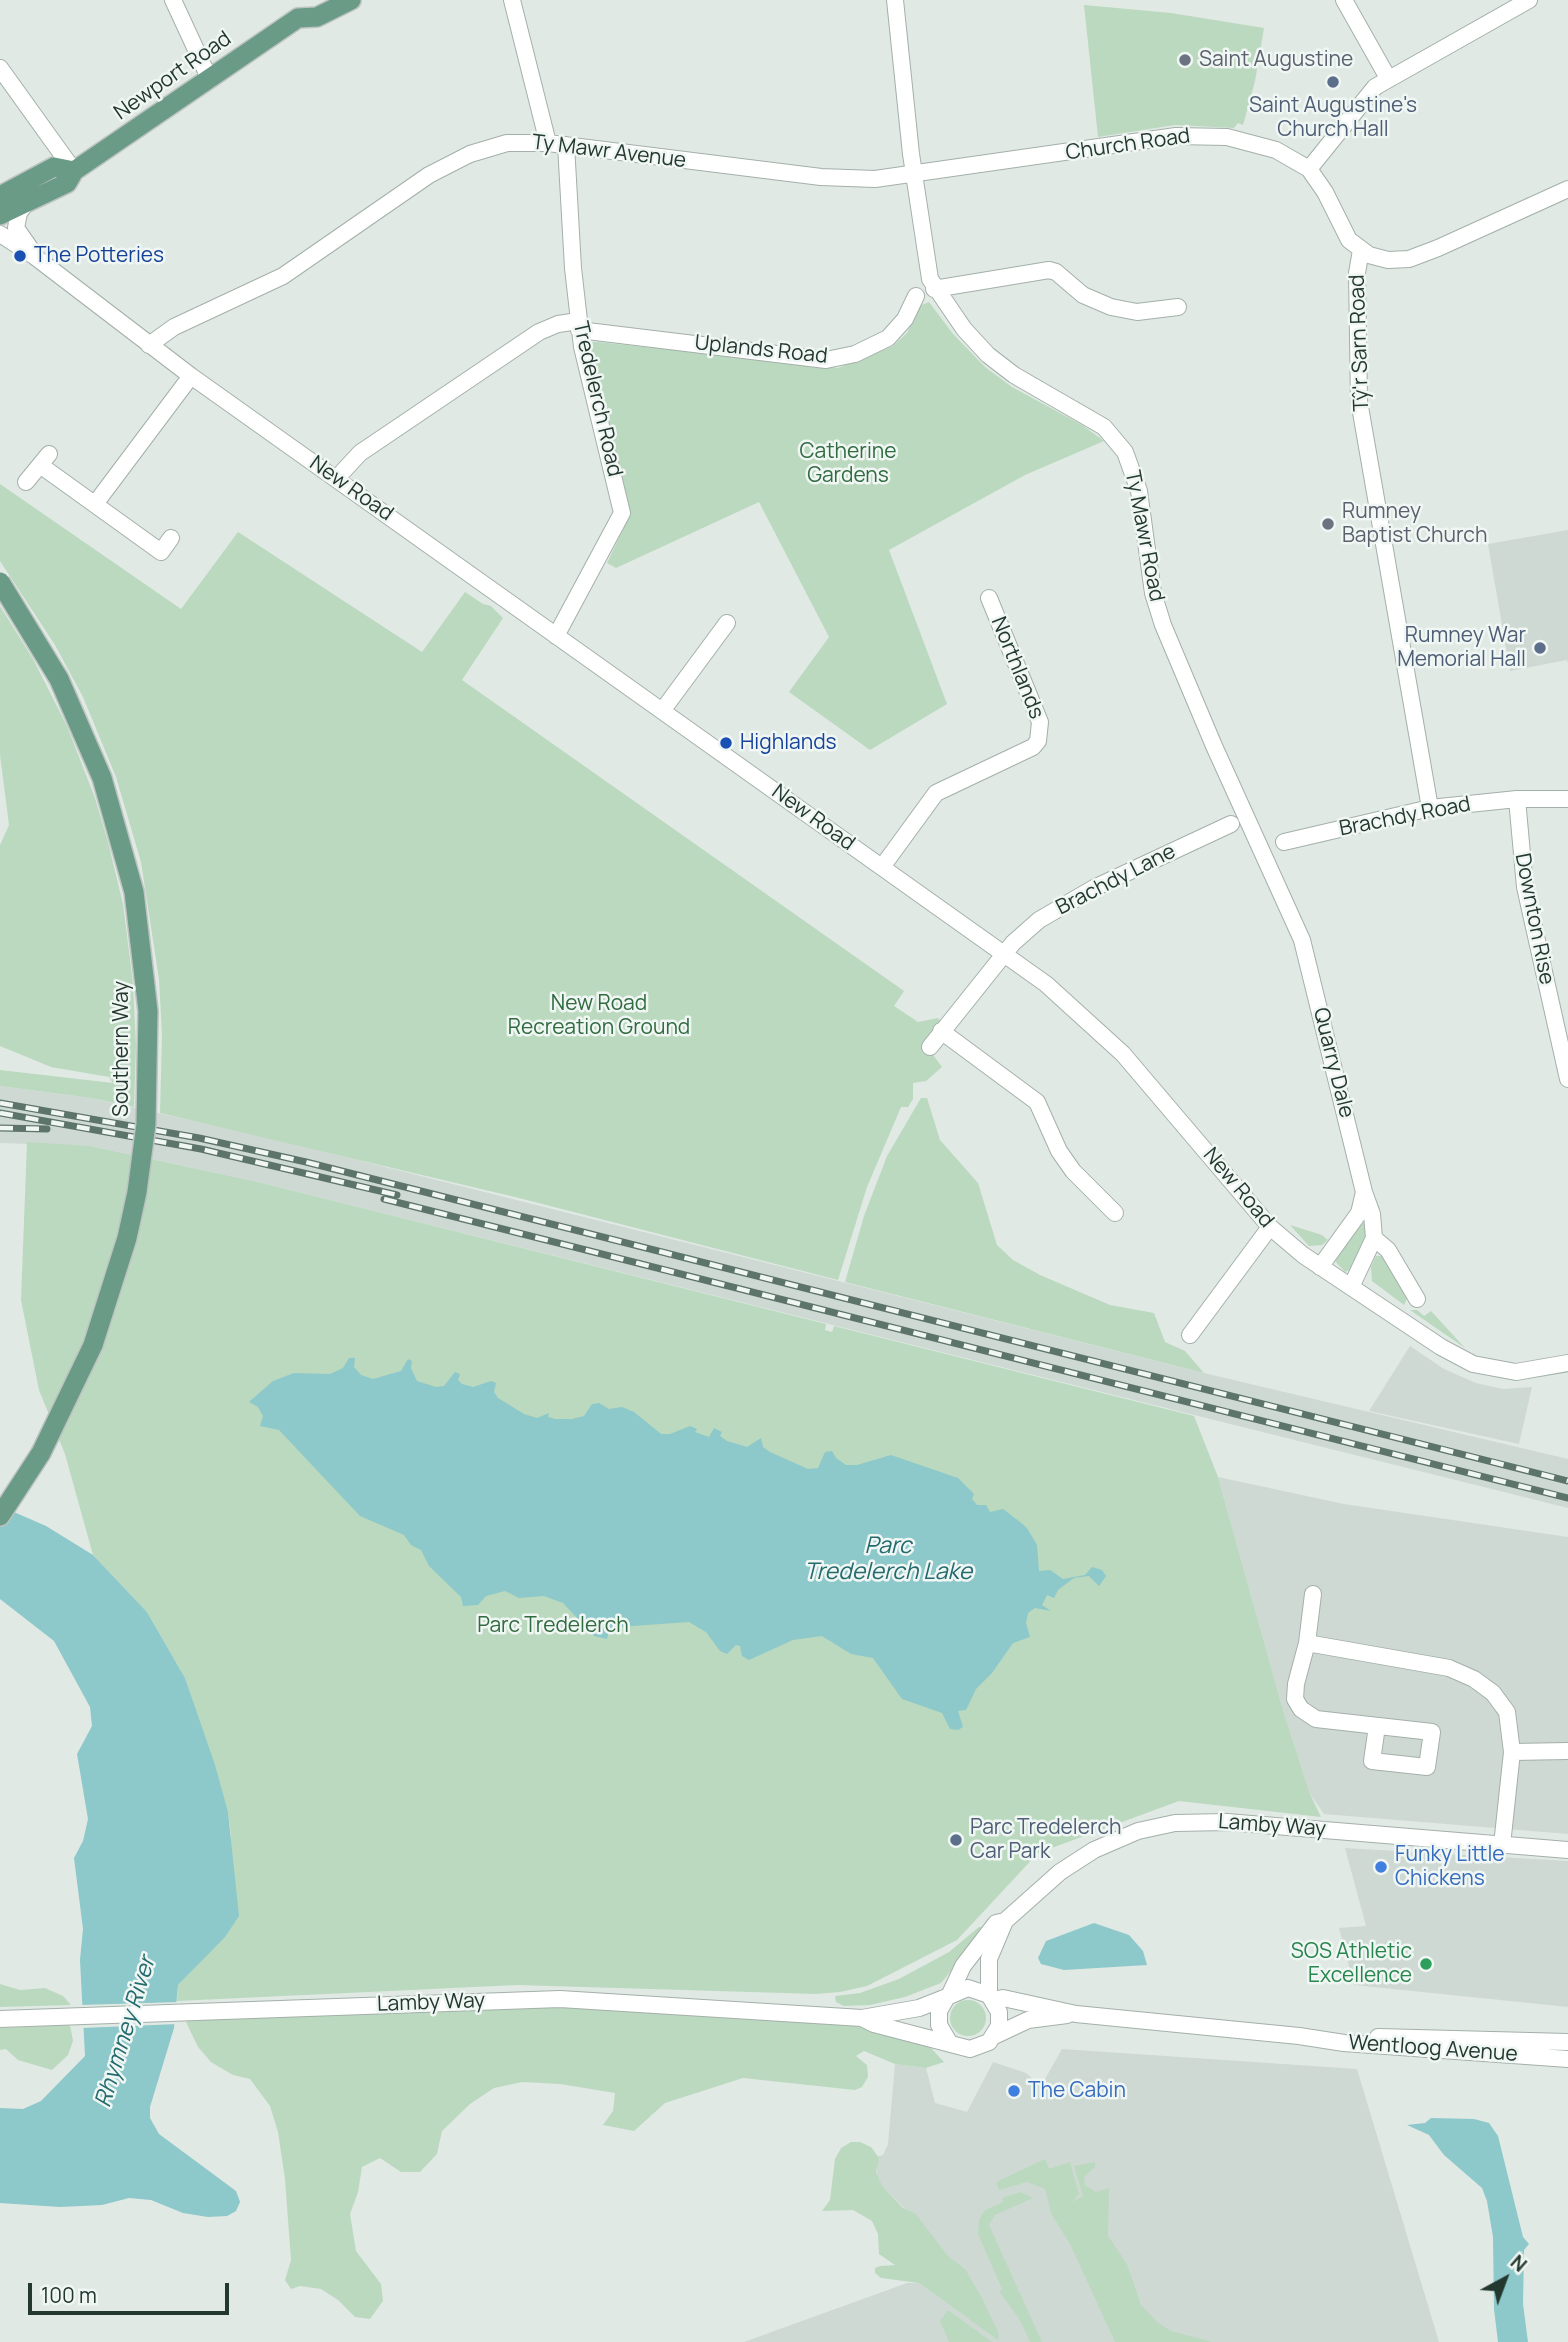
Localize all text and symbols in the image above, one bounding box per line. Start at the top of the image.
street label: Newport Road [110,26,236,126]
place label: Saint Augustine [1199,47,1353,73]
marker: Saint Augustine [1177,52,1193,68]
marker: Saint Augustine's Church Hall [1325,74,1341,90]
place label: Saint Augustine's Church Hall [1249,93,1417,143]
street label: Church Road [1064,124,1192,166]
street label: Ty Mawr Avenue [531,130,687,174]
place label: The Potteries [34,243,164,269]
marker: The Potteries [12,248,28,264]
street label: Tŷ'r Sarn Road [1345,274,1375,412]
street label: Tredelerch Road [567,319,627,479]
street label: Uplands Road [693,330,829,370]
park label: Catherine Gardens [799,439,897,489]
street label: New Road [304,451,398,527]
street label: Ty Mawr Road [1119,468,1169,604]
place label: Rumney Baptist Church [1342,499,1487,549]
marker: Rumney Baptist Church [1320,516,1336,532]
street label: Northlands [985,613,1049,723]
place label: Rumney War Memorial Hall [1397,623,1526,673]
marker: Rumney War Memorial Hall [1532,640,1548,656]
place label: Highlands [740,730,837,756]
marker: Highlands [718,735,734,751]
street label: New Road [767,779,859,857]
street label: Brachdy Road [1337,792,1473,842]
street label: Brachdy Lane [1052,839,1180,921]
street label: Downton Rise [1509,851,1559,987]
street label: Southern Way [109,981,135,1117]
park label: New Road Recreation Ground [508,991,690,1041]
street label: Quarry Dale [1307,1005,1359,1121]
street label: New Road [1197,1143,1279,1233]
water label: Parc Tredelerch Lake [804,1533,972,1587]
park label: Parc Tredelerch [477,1613,629,1639]
street label: Lamby Way [1217,1810,1327,1842]
place label: Parc Tredelerch Car Park [970,1815,1122,1865]
marker: Parc Tredelerch Car Park [948,1832,964,1848]
place label: Funky Little Chickens [1395,1842,1505,1892]
marker: Funky Little Chickens [1373,1859,1389,1875]
place label: SOS Athletic Excellence [1291,1939,1412,1989]
water label: Rhymney River [90,1953,162,2111]
marker: SOS Athletic Excellence [1418,1956,1434,1972]
street label: Lamby Way [377,1989,485,2017]
street label: Wentloog Avenue [1348,2031,1518,2067]
place label: The Cabin [1028,2078,1126,2104]
marker: The Cabin [1006,2083,1022,2099]
north arrow [1470,2244,1540,2314]
text: N [1505,2249,1532,2277]
scale bar [32,2268,233,2312]
text: 100 m [41,2281,97,2309]

